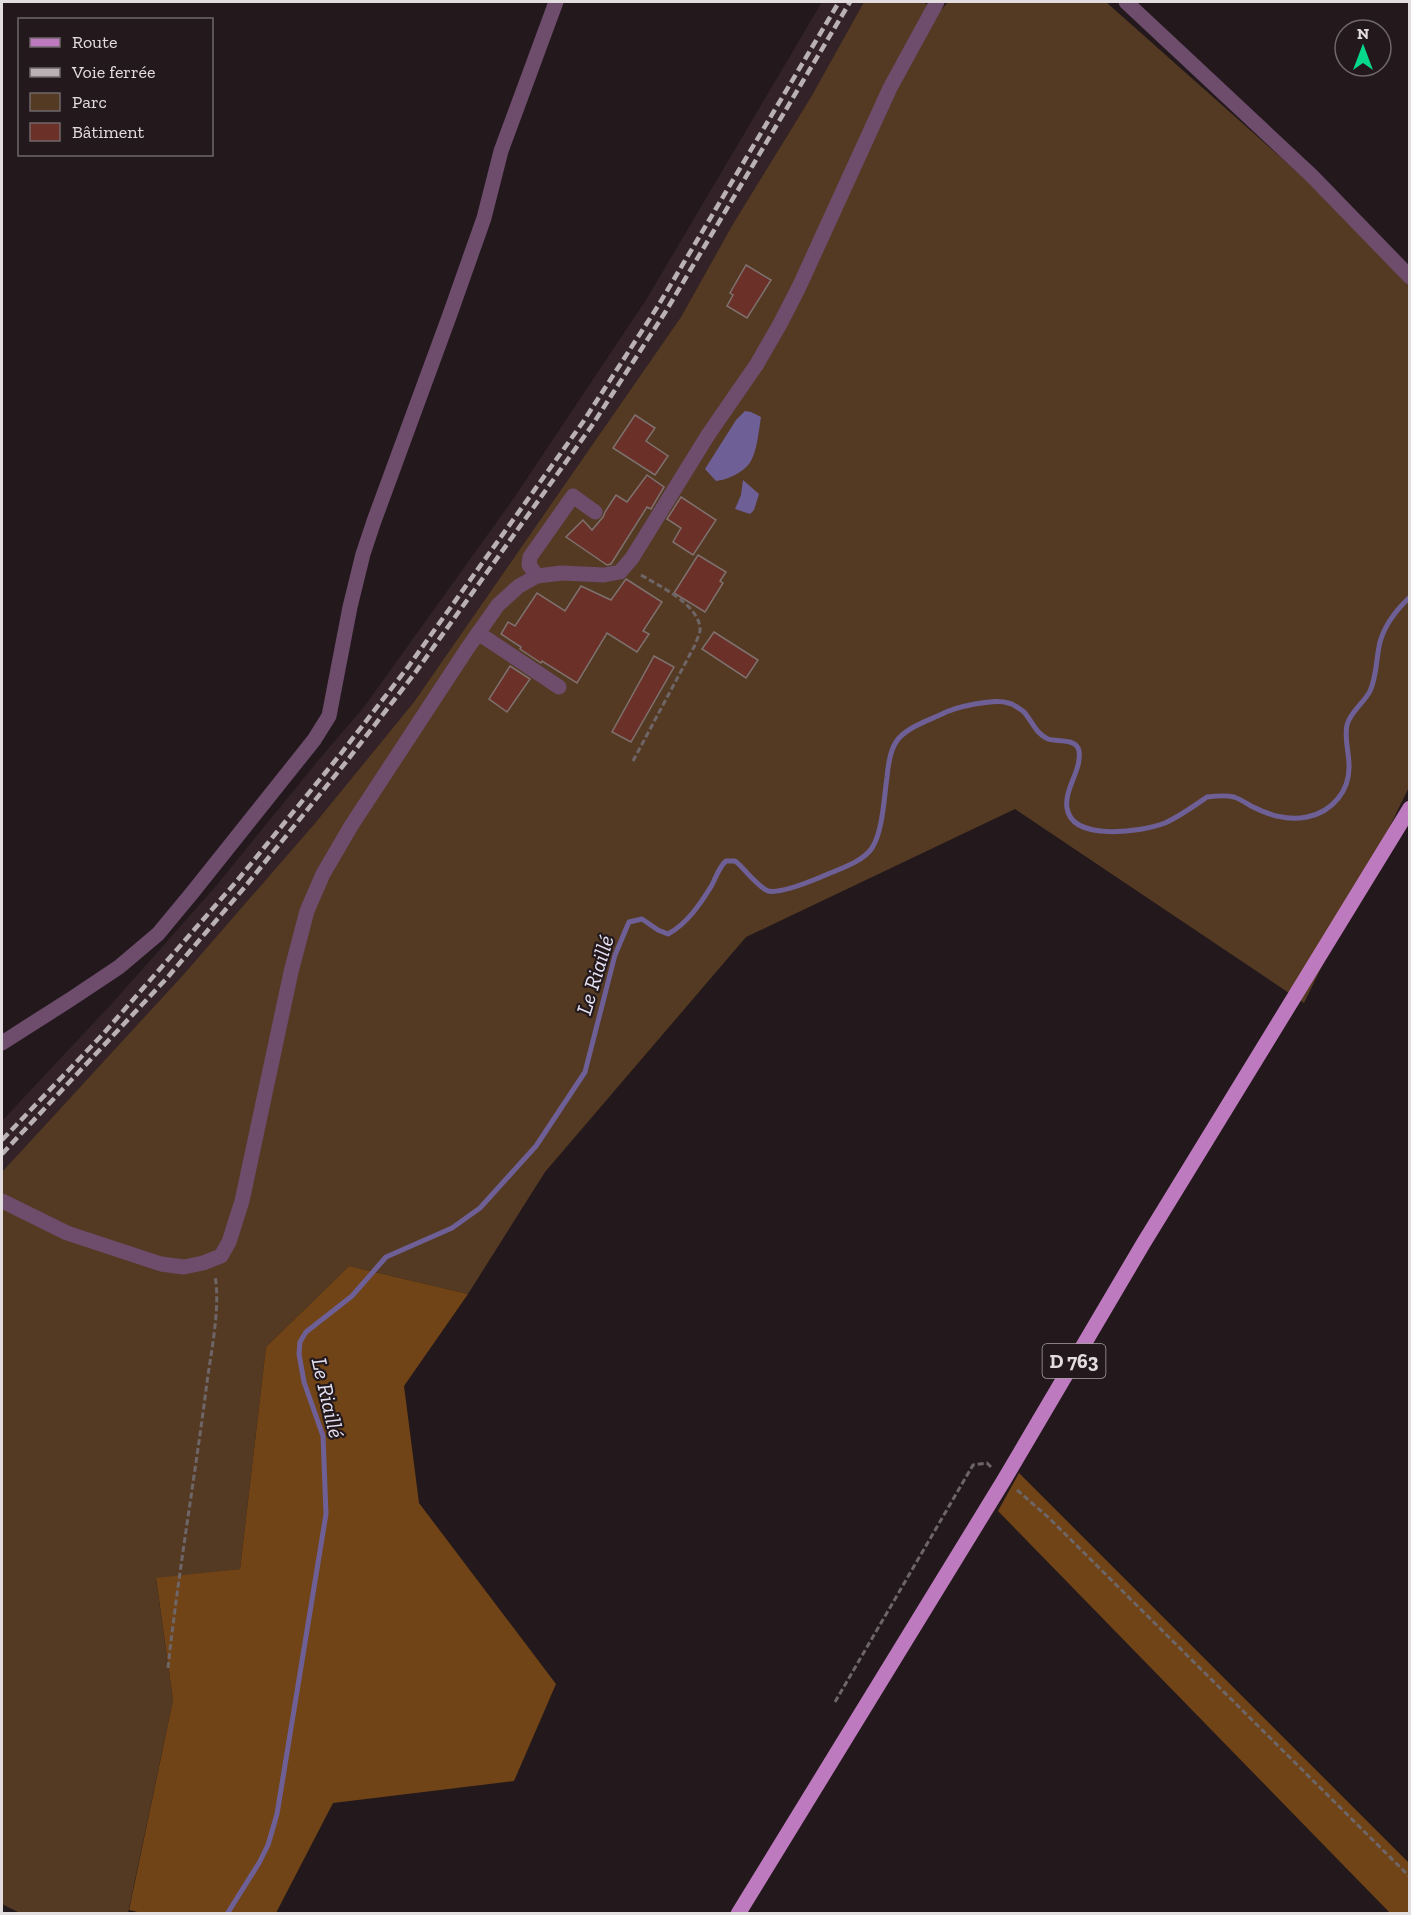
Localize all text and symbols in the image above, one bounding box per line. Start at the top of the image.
legend [18,18,213,156]
north arrow [1333,18,1393,78]
text: N [1357,24,1369,43]
text: Route [72,31,117,53]
text: Voie ferrée [71,61,155,83]
text: Parc [72,91,107,113]
text: Bâtiment [72,121,145,143]
water label: Le Riaillé [570,932,620,1018]
road number: D 763 [1042,1344,1106,1378]
water label: Le Riaillé [306,1355,350,1441]

